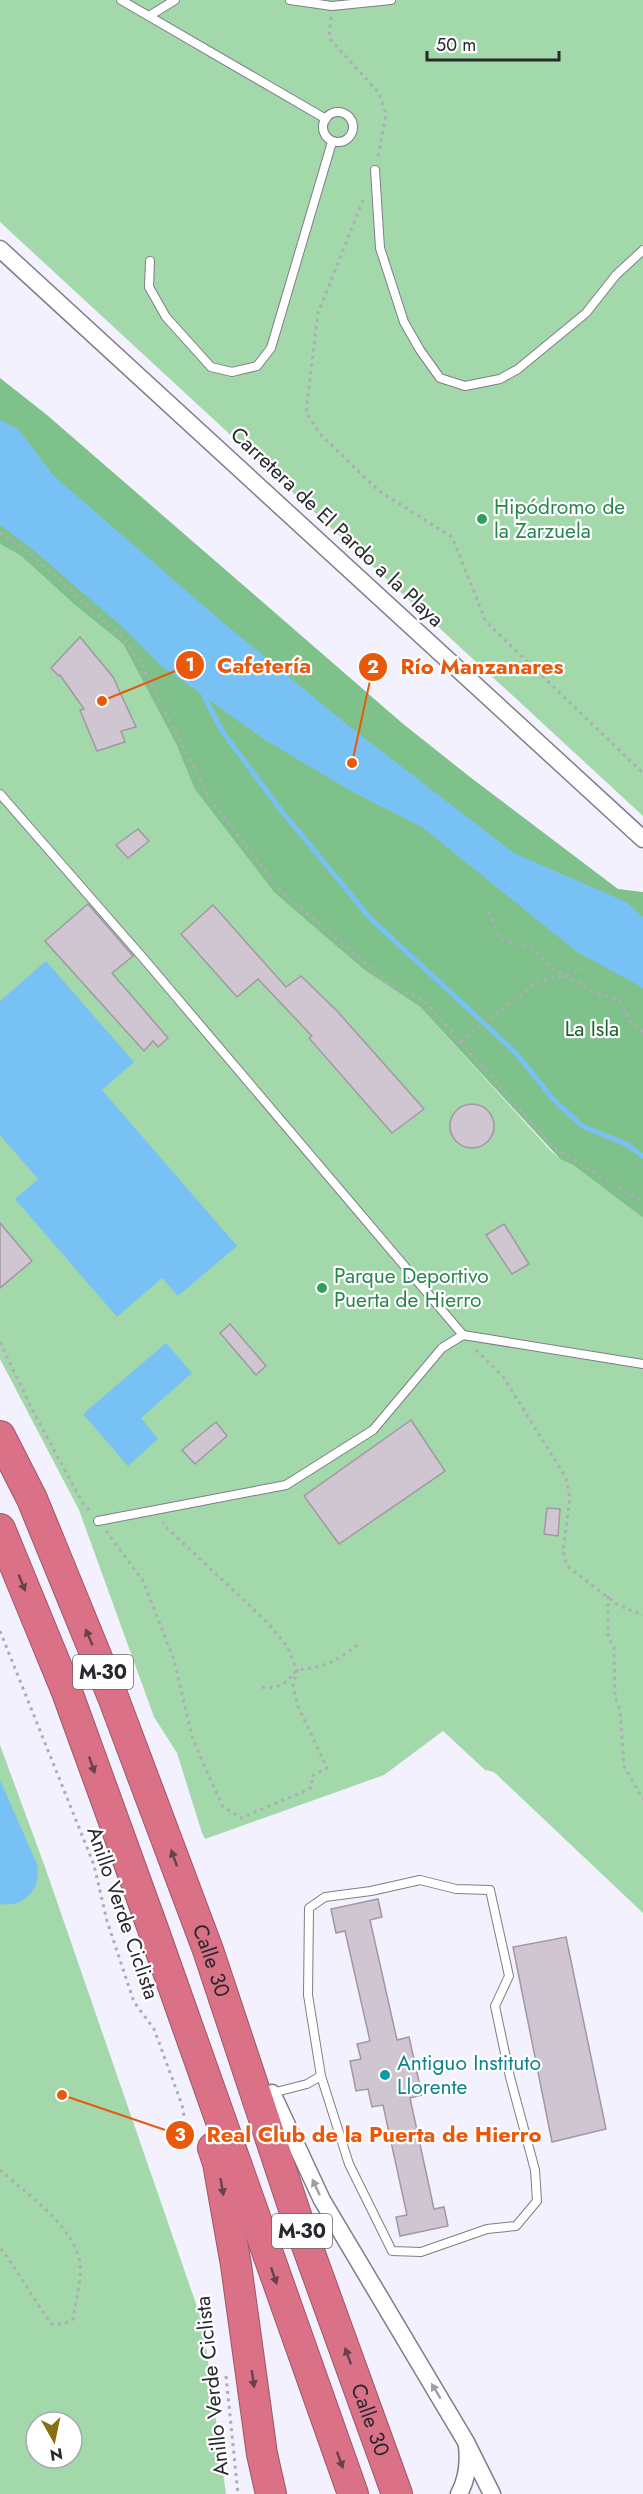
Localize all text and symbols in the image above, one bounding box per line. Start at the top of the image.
scale bar [427,24,559,62]
text: 50 m [436,32,476,58]
street label: Carretera de El Pardo a la Playa [224,420,450,634]
place label: Hipódromo de la Zarzuela [494,492,625,546]
marker: Hipódromo de la Zarzuela [475,512,489,526]
callout: Cafetería [175,645,323,685]
callout: Río Manzanares [358,647,575,687]
text: Cafetería [217,649,311,681]
text: Río Manzanares [400,650,564,682]
text: 1 [185,652,195,678]
text: 2 [367,654,379,680]
park label: La Isla [565,1014,619,1044]
place label: Parque Deportivo Puerta de Hierro [334,1261,489,1315]
marker: Parque Deportivo Puerta de Hierro [315,1281,329,1295]
one-way arrow [17,1575,27,1593]
one-way arrow [84,1628,93,1646]
road number: M-30 [73,1655,133,1689]
one-way arrow [88,1756,98,1774]
street label: Anillo Verde Ciclista [79,1823,167,2003]
one-way arrow [168,1849,178,1867]
street label: Calle 30 [185,1920,238,2001]
place label: Antiguo Instituto Llorente [397,2048,541,2102]
marker: Antiguo Instituto Llorente [378,2068,392,2082]
callout: Real Club de la Puerta de Hierro [165,2115,554,2155]
text: Real Club de la Puerta de Hierro [206,2118,542,2150]
text: 3 [174,2122,186,2148]
one-way arrow [218,2177,227,2196]
one-way arrow [311,2178,321,2196]
road number: M-30 [272,2214,332,2248]
one-way arrow [270,2268,280,2286]
street label: Anillo Verde Ciclista [188,2295,236,2477]
one-way arrow [342,2347,352,2365]
one-way arrow [248,2370,257,2389]
street label: Calle 30 [343,2379,397,2460]
one-way arrow [431,2383,442,2400]
north arrow [24,2410,84,2470]
text: N [48,2442,64,2467]
one-way arrow [336,2451,346,2469]

